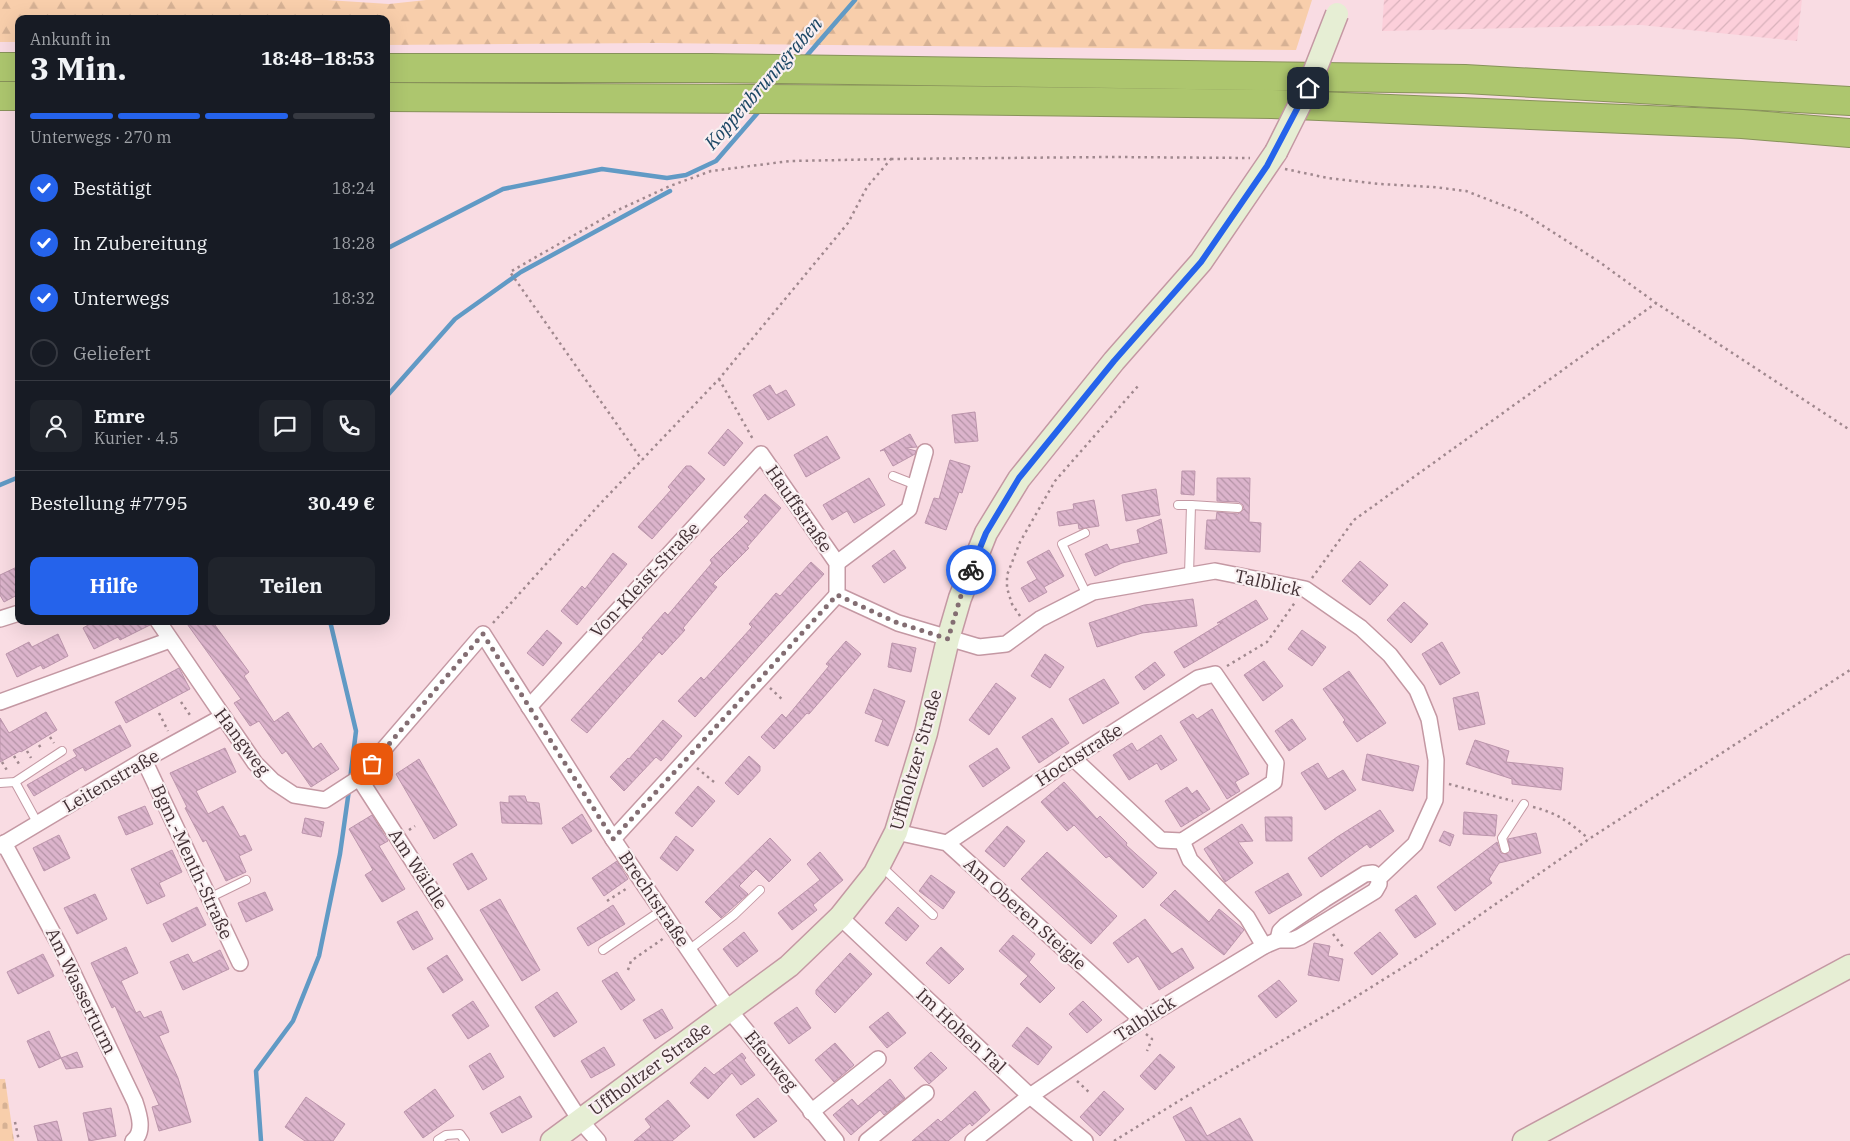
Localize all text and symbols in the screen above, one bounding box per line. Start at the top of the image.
water label: Koppenbrunngraben [698,12,827,155]
text: Ankunft in [30,29,111,49]
text: 18:48–18:53 [261,46,375,70]
text: 3 Min. [30,47,127,89]
pin [1287,67,1329,109]
icon: home [1294,74,1322,102]
text: Unterwegs · 270 m [30,127,172,147]
icon: check [30,174,58,202]
text: Bestätigt [73,176,152,200]
text: 18:24 [332,178,375,198]
icon: check [30,229,58,257]
text: In Zubereitung [73,231,207,255]
text: 18:28 [332,233,375,253]
icon: check [30,284,58,312]
text: Unterwegs [73,286,169,310]
text: 18:32 [332,288,375,308]
text: Geliefert [73,341,151,365]
button: person [30,400,82,452]
button: chat [259,400,311,452]
button: phone [323,400,375,452]
text: Emre [94,404,145,428]
text: Kurier · 4.5 [94,428,179,448]
street label: Hauffstraße [761,461,838,557]
text: Bestellung #7795 [30,491,188,515]
text: 30.49 € [308,491,375,515]
street label: Von-Kleist-Straße [585,517,704,643]
courier [946,545,996,595]
icon: bike [957,556,985,584]
button: Hilfe [30,557,198,615]
button: Teilen [208,557,375,615]
street label: Talblick [1232,564,1304,601]
street label: Uffholtzer Straße [884,687,947,833]
street label: Hangweg [210,703,275,780]
street label: Hochstraße [1031,718,1127,791]
pin [351,743,393,785]
street label: Leitenstraße [58,744,163,817]
icon: bag [358,750,386,778]
street label: Bgm.-Menth-Straße [147,781,238,943]
street label: Am Wäldle [384,824,453,913]
street label: Brechtstraße [614,846,695,951]
street label: Am Oberen Steigle [959,852,1092,975]
street label: Am Wasserturm [41,924,122,1058]
street label: Im Hohen Tal [912,983,1011,1078]
street label: Talblick [1110,990,1180,1047]
street label: Uffholtzer Straße [584,1017,715,1121]
street label: Efeuweg [740,1026,803,1096]

